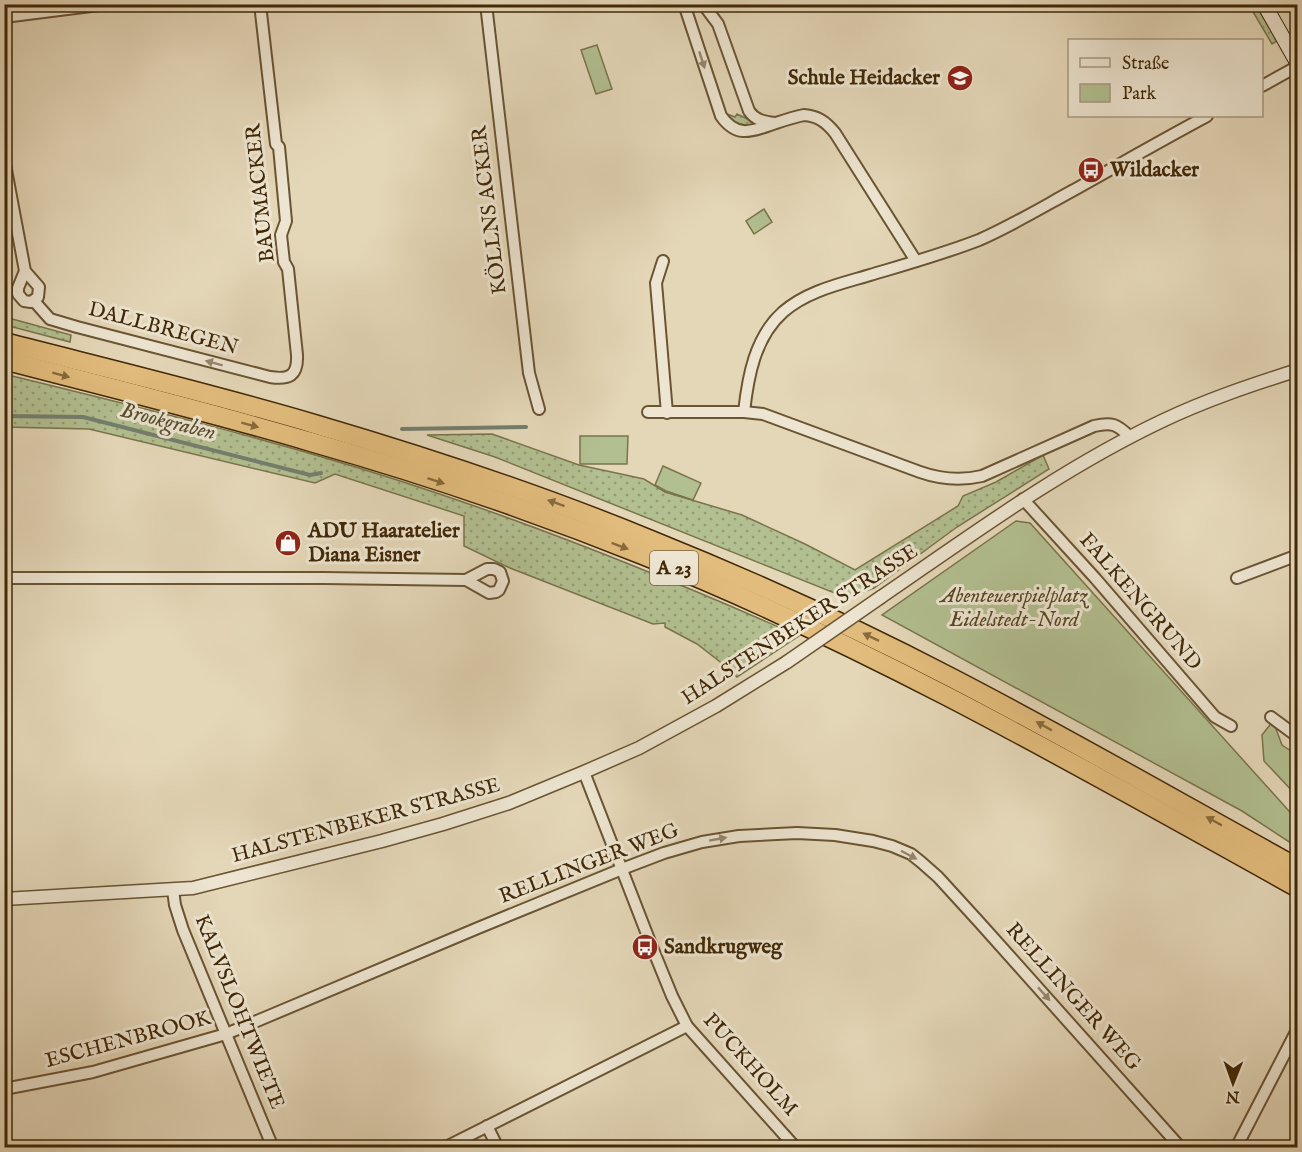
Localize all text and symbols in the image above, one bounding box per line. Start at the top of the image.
legend [1068,39,1263,117]
one-way arrow [698,51,707,69]
text: Straße [1122,53,1169,76]
school or university icon: Schule Heidacker [945,63,975,93]
place label: Schule Heidacker [788,65,940,92]
text: Park [1122,83,1157,106]
street label: BAUMACKER [240,121,282,264]
street label: KÖLLNS ACKER [466,123,514,296]
bus stop icon: Wildacker [1076,155,1106,185]
place label: Wildacker [1109,157,1199,184]
street label: DALLBREGEN [85,296,241,362]
one-way arrow [205,357,223,367]
one-way arrow [52,371,70,380]
water label: Brookgraben [117,397,219,447]
one-way arrow [241,420,259,430]
one-way arrow [427,476,445,486]
one-way arrow [547,498,565,508]
place label: ADU Haaratelier Diana Eisner [307,518,460,569]
shop icon: ADU Haaratelier Diana Eisner [273,528,303,558]
street label: FALKENGRUND [1073,528,1207,676]
street label: HALSTENBEKER STRASSE [677,538,923,712]
one-way arrow [611,542,629,552]
road number: A 23 [650,551,698,585]
park label: Abenteuerspielplatz Eidelstedt-Nord [939,583,1089,634]
one-way arrow [862,633,879,642]
one-way arrow [1035,721,1052,731]
street label: HALSTENBEKER STRASSE [229,772,503,870]
one-way arrow [1205,816,1222,826]
street label: RELLINGER WEG [495,817,683,911]
one-way arrow [708,835,727,844]
one-way arrow [901,850,918,860]
street label: KALVSLOHTWIETE [188,911,290,1113]
street label: RELLINGER WEG [999,917,1147,1077]
bus stop icon: Sandkrugweg [630,932,660,962]
place label: Sandkrugweg [664,934,783,961]
one-way arrow [1037,986,1050,1001]
street label: ESCHENBROOK [42,1005,214,1075]
street label: PUCKHOLM [697,1008,804,1122]
north arrow [1203,1053,1263,1113]
text: N [1226,1086,1241,1106]

